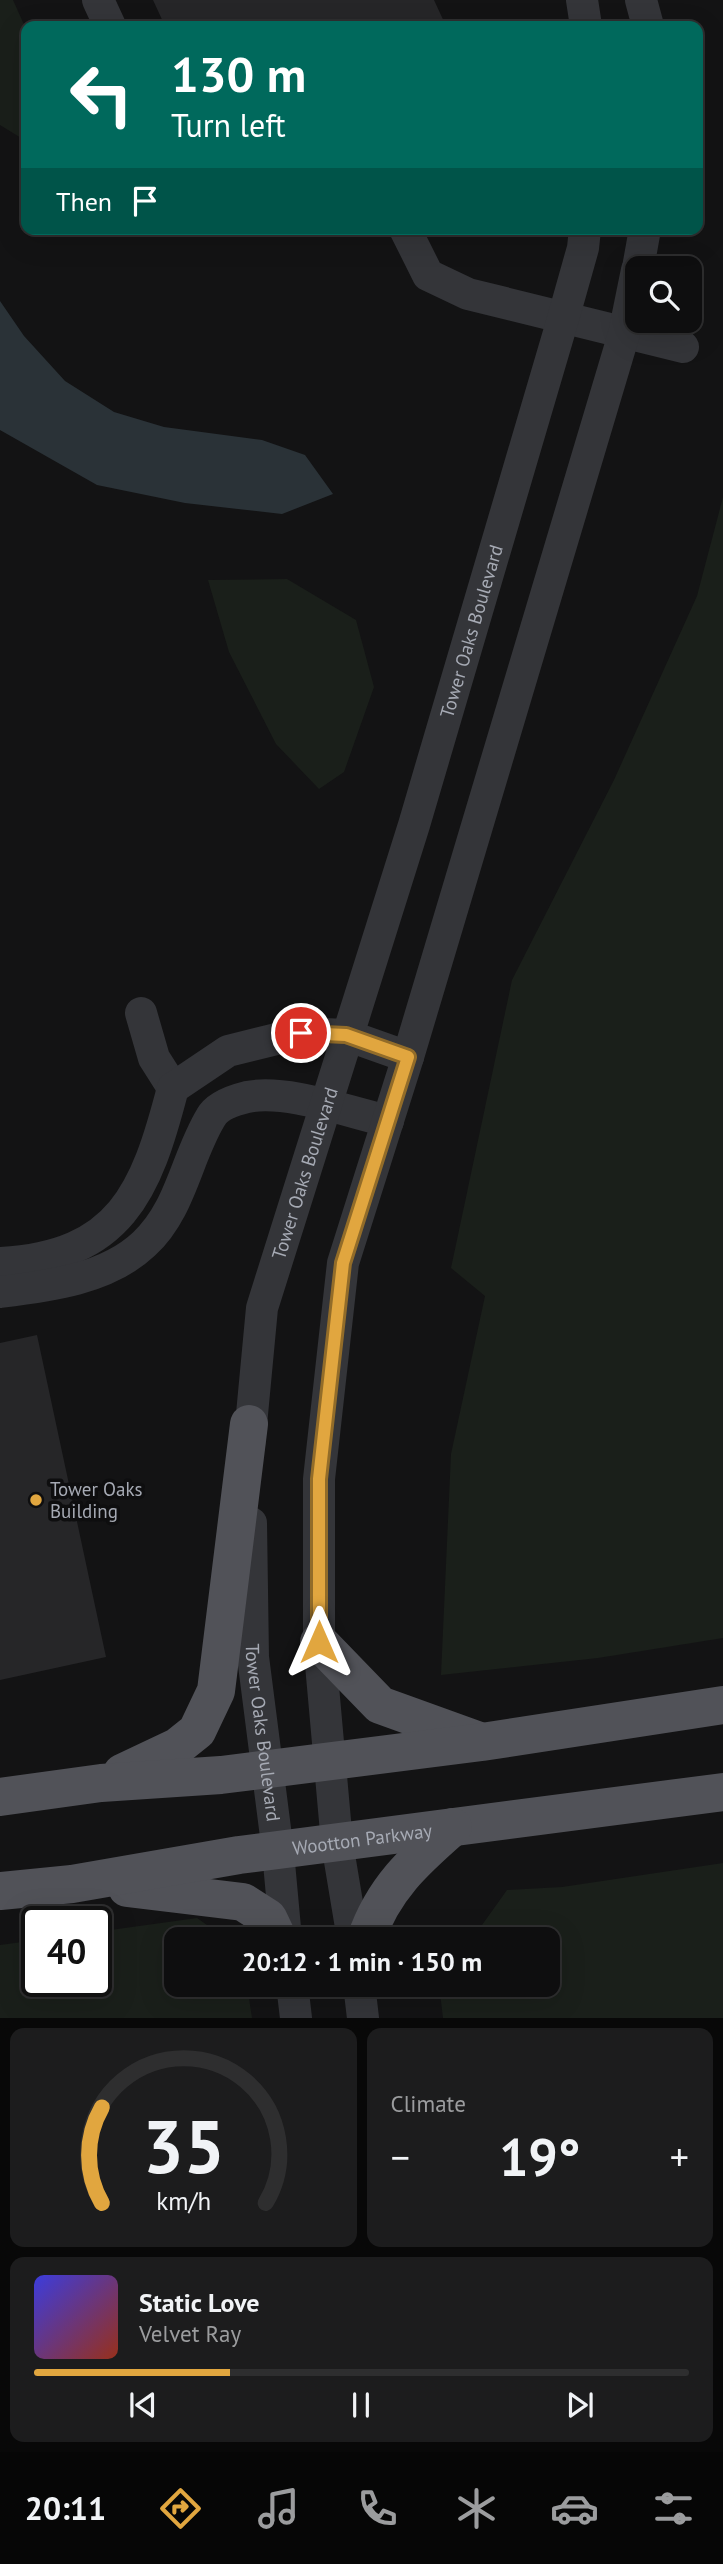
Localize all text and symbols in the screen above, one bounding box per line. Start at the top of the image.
text: 130 m [171,42,306,106]
icon: left [56,49,147,140]
text: Turn left [171,104,286,146]
icon: arrive [126,182,164,220]
text: Then [56,185,112,218]
map controls [625,256,702,333]
button: search [625,256,702,333]
street label: Tower Oaks Boulevard [434,542,508,721]
pin [271,1003,331,1063]
icon: arrive [282,1014,320,1052]
street label: Tower Oaks Boulevard [266,1084,343,1262]
place label: Tower Oaks Building [50,1477,143,1523]
marker: Tower Oaks Building [28,1492,44,1508]
position arrow [282,1605,356,1679]
street label: Tower Oaks Boulevard [241,1643,286,1823]
street label: Wootton Parkway [291,1818,434,1860]
speed limit sign: 40 [21,1906,112,1997]
text: 20:12 · 1 min · 150 m [242,1945,482,1978]
text: Climate [391,2089,466,2118]
text: 35 [142,2100,225,2194]
text: 19° [499,2123,581,2190]
text: − [391,2132,410,2181]
text: + [670,2132,689,2181]
text: km/h [156,2185,211,2217]
text: Static Love [139,2286,260,2319]
text: Velvet Ray [139,2319,241,2348]
icon: previous [124,2386,162,2424]
icon: pause [342,2386,380,2424]
icon: next [561,2386,599,2424]
icon: directions [156,2484,205,2533]
icon: music [254,2484,303,2533]
icon: phone [353,2484,402,2533]
icon: climate [452,2484,501,2533]
icon: car [550,2484,599,2533]
icon: filters [649,2484,698,2533]
text: 20:11 [25,2487,106,2529]

